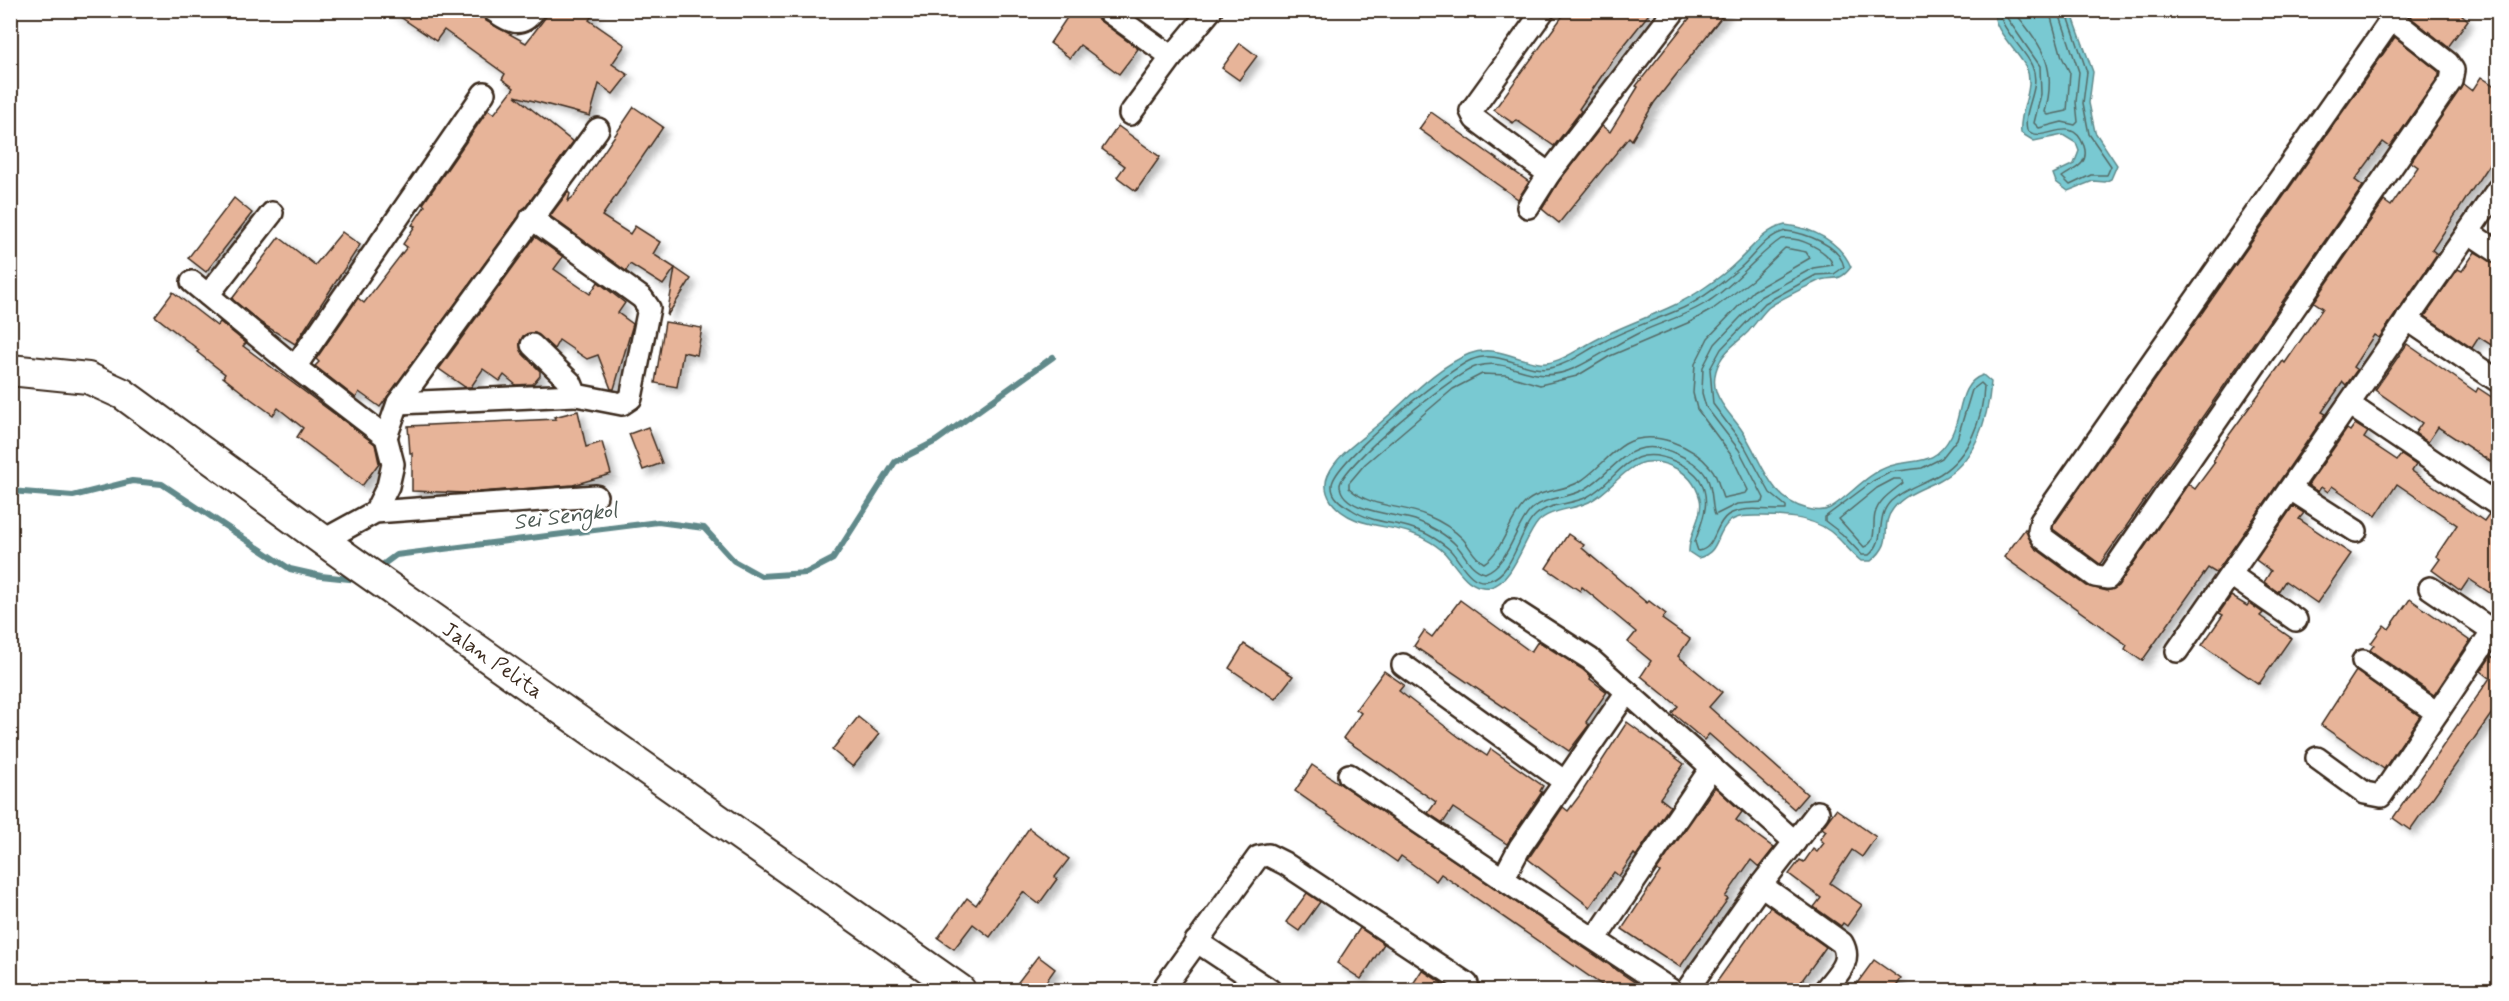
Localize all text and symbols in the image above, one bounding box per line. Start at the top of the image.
water label: Sei Sengkol [512,497,621,539]
street label: Jalan Pelita [436,616,548,706]

